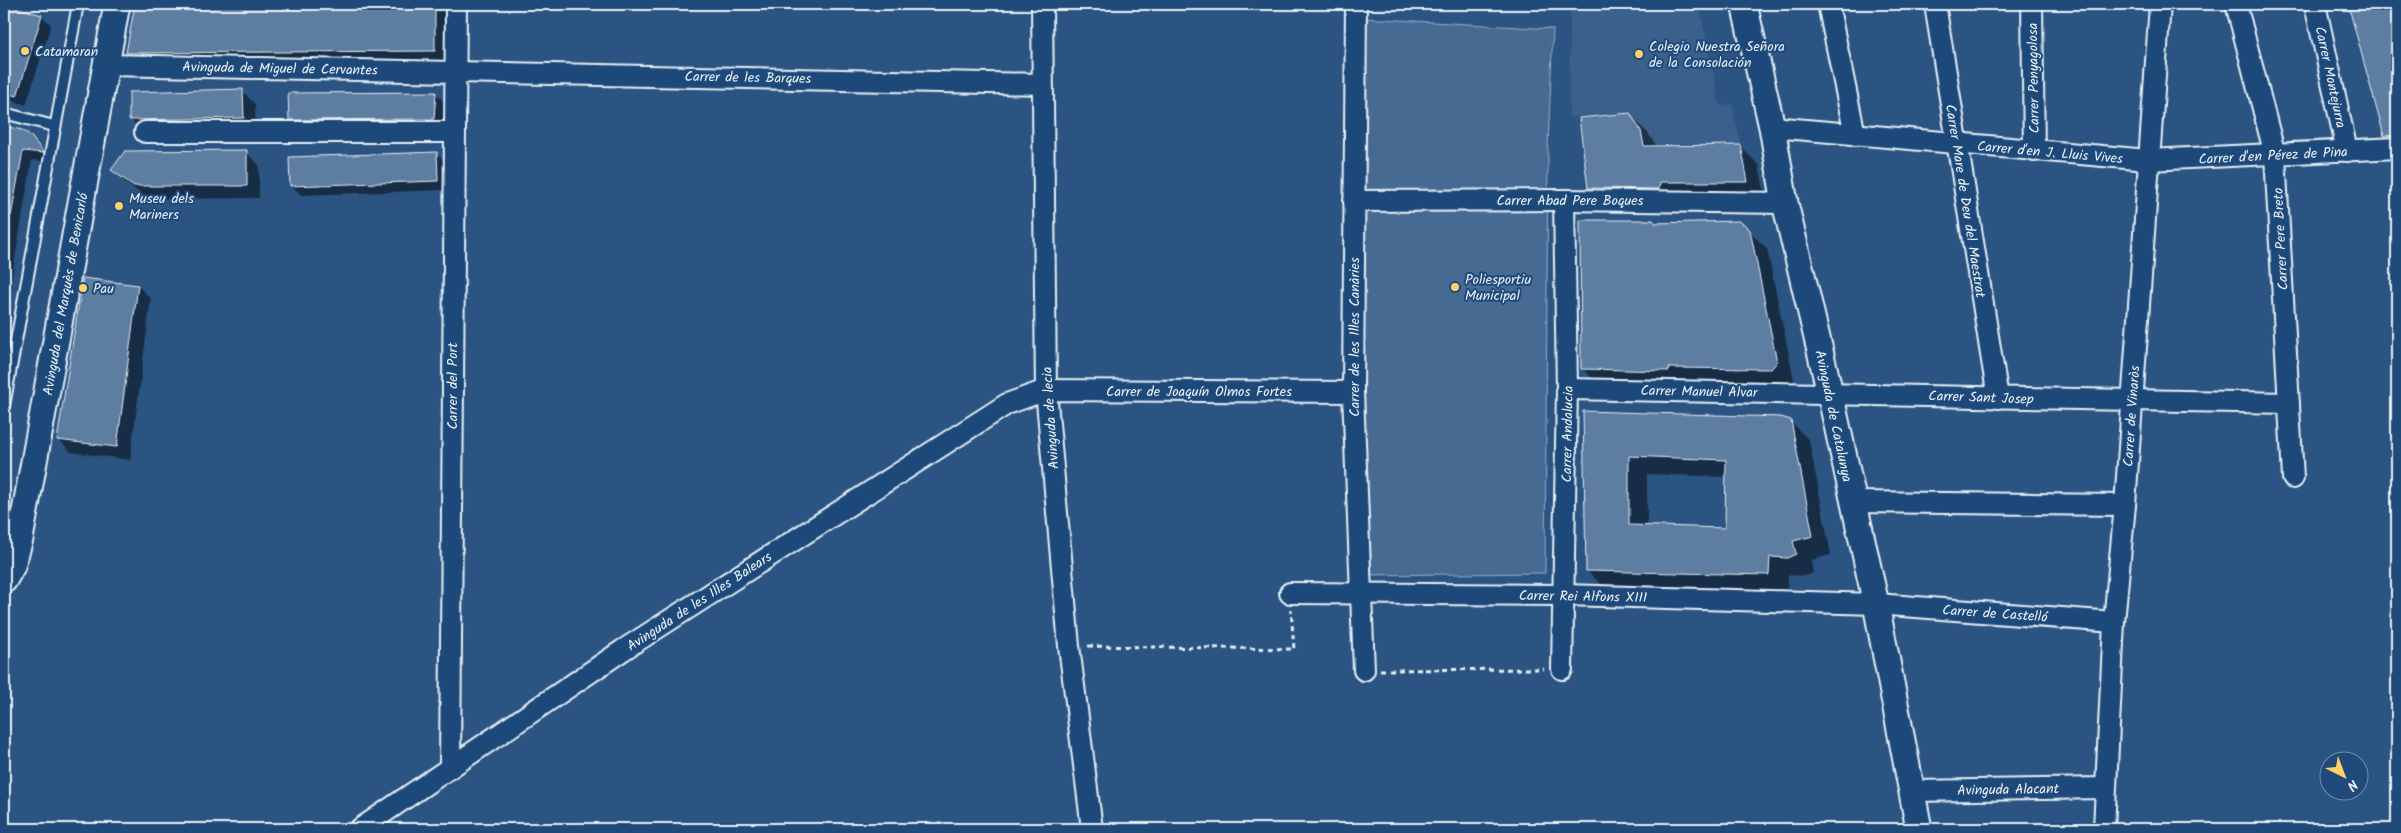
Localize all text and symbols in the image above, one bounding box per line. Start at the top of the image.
street label: Carrer Penyagolosa [2022,23,2046,133]
street label: Carrer Montejurra [2309,24,2352,130]
place label: Colegio Nuestra Señora de la Consolación [1649,36,1785,74]
place label: Catamaran [35,41,98,63]
marker: Catamaran [19,45,31,57]
marker: Colegio Nuestra Señora de la Consolación [1633,48,1645,60]
street label: Avinguda de Miguel de Cervantes [182,56,378,82]
street label: Carrer de les Barques [684,66,812,90]
street label: Carrer Mare de Deu del Maestrat [1939,103,1991,300]
street label: Carrer d'en J. Lluis Vives [1976,136,2124,170]
street label: Carrer d'en Pérez de Pina [2198,141,2348,171]
street label: Carrer Pere Breto [2267,187,2295,291]
place label: Museu dels Mariners [129,188,194,226]
street label: Avinguda del Marquès de Benicarló [37,190,95,397]
street label: Carrer Abad Pere Boques [1496,190,1644,212]
marker: Museu dels Mariners [113,200,125,212]
street label: Carrer de les Illes Canàries [1344,257,1366,417]
place label: Poliesportiu Municipal [1465,269,1531,307]
place label: Pau [93,278,114,300]
marker: Poliesportiu Municipal [1449,281,1461,293]
marker: Pau [77,282,89,294]
street label: Carrer del Port [442,342,464,430]
street label: Avinguda de Catalunya [1808,348,1858,484]
street label: Carrer de Vinaròs [2117,365,2147,467]
street label: Avinguda de lecia [1036,366,1066,470]
street label: Carrer Manuel Alvar [1640,380,1759,404]
street label: Carrer de Joaquín Olmos Fortes [1106,381,1292,403]
street label: Carrer Sant Josep [1928,385,2034,411]
street label: Carrer Andalucia [1556,386,1580,482]
street label: Avinguda de les Illes Balears [623,546,777,657]
street label: Carrer Rei Alfons XIII [1519,585,1647,609]
street label: Carrer de Castelló [1942,599,2049,629]
north arrow [2318,750,2368,800]
text: N [2341,774,2363,796]
street label: Avinguda Alacant [1957,778,2060,802]

